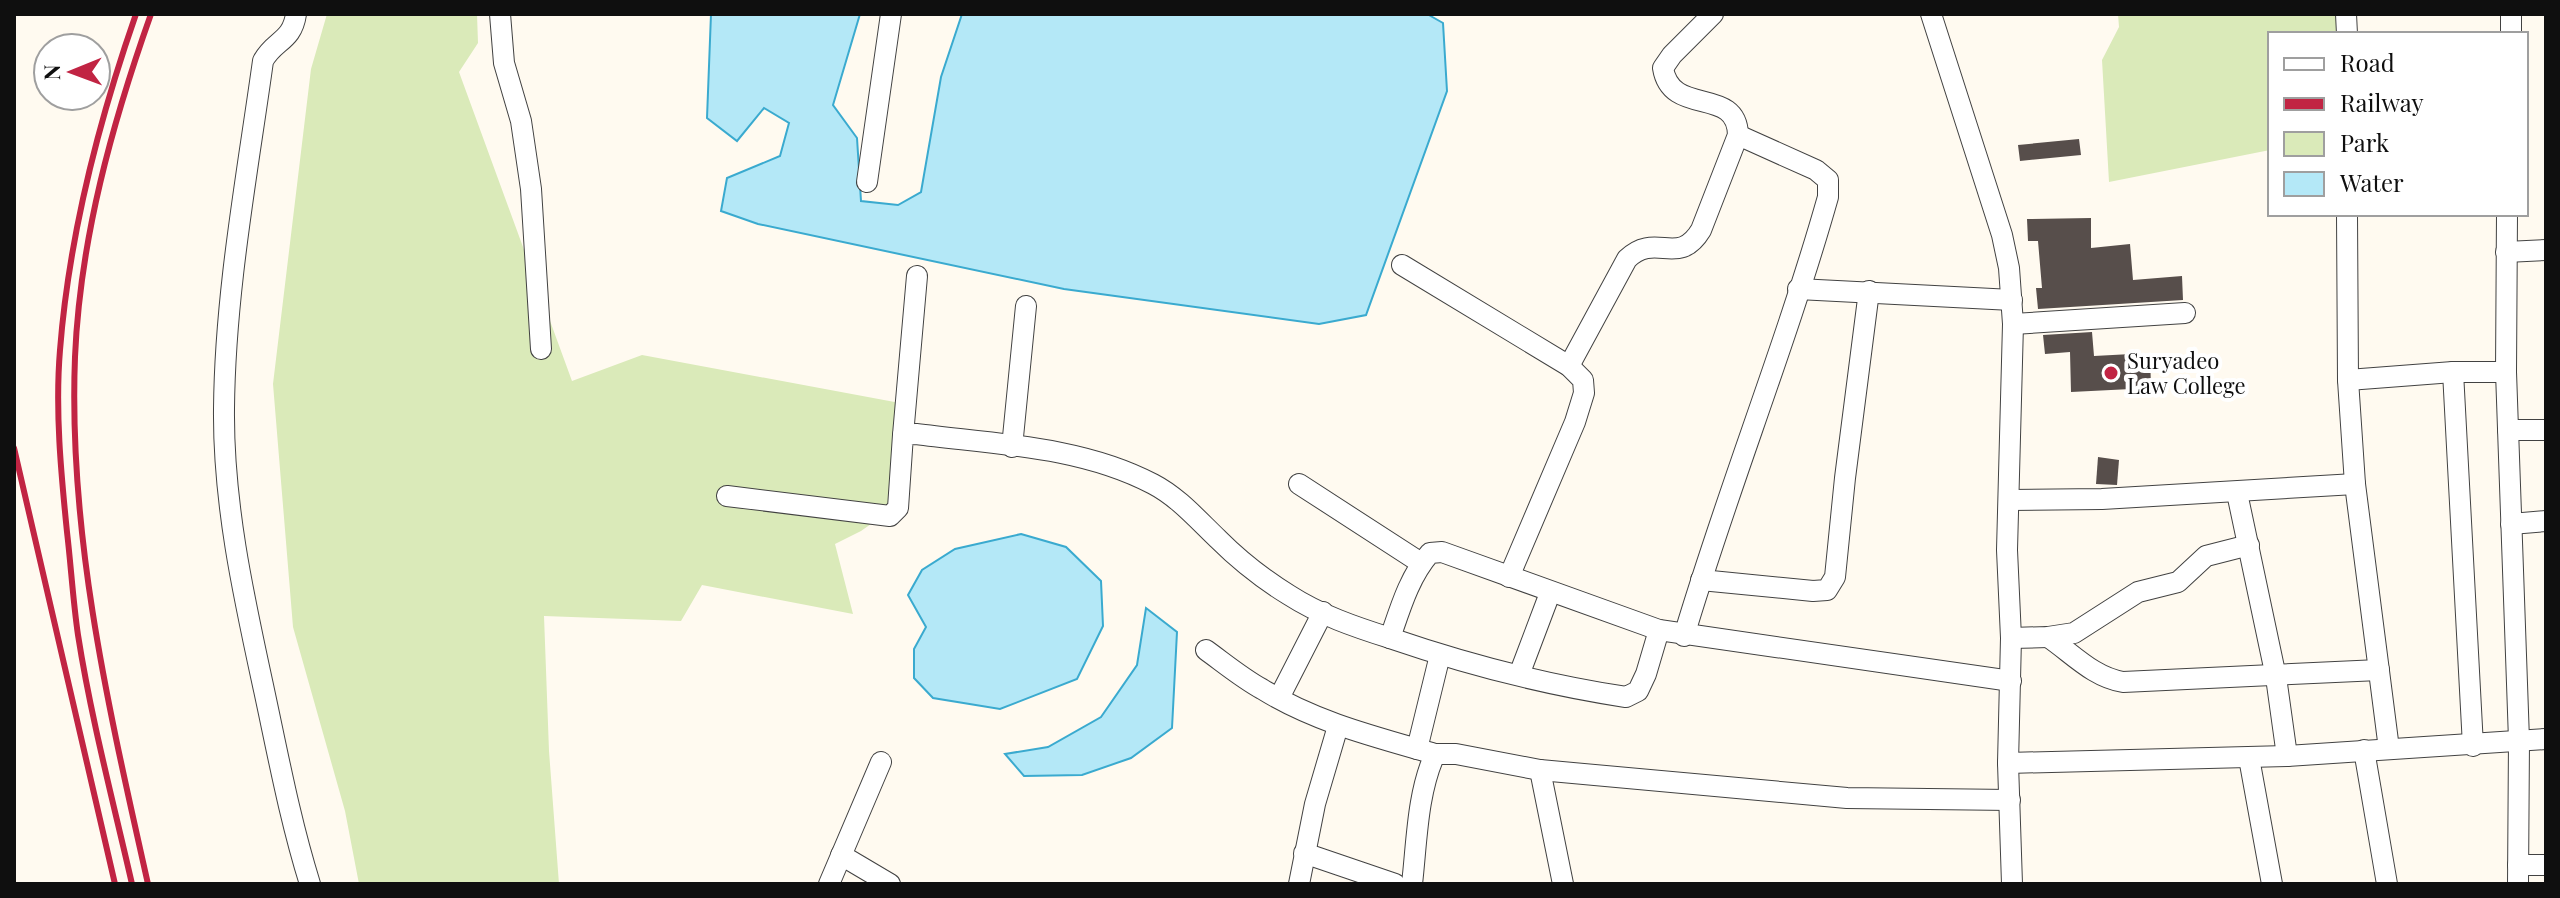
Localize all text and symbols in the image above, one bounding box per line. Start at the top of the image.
north arrow [32,32,112,112]
legend [2268,32,2528,216]
text: Road [2340,46,2395,78]
text: N [36,64,66,81]
text: Railway [2340,86,2424,118]
text: Park [2340,126,2390,158]
text: Water [2339,166,2404,198]
place label: Suryadeo Law College [2127,345,2246,400]
marker: Suryadeo Law College [2102,364,2120,382]

